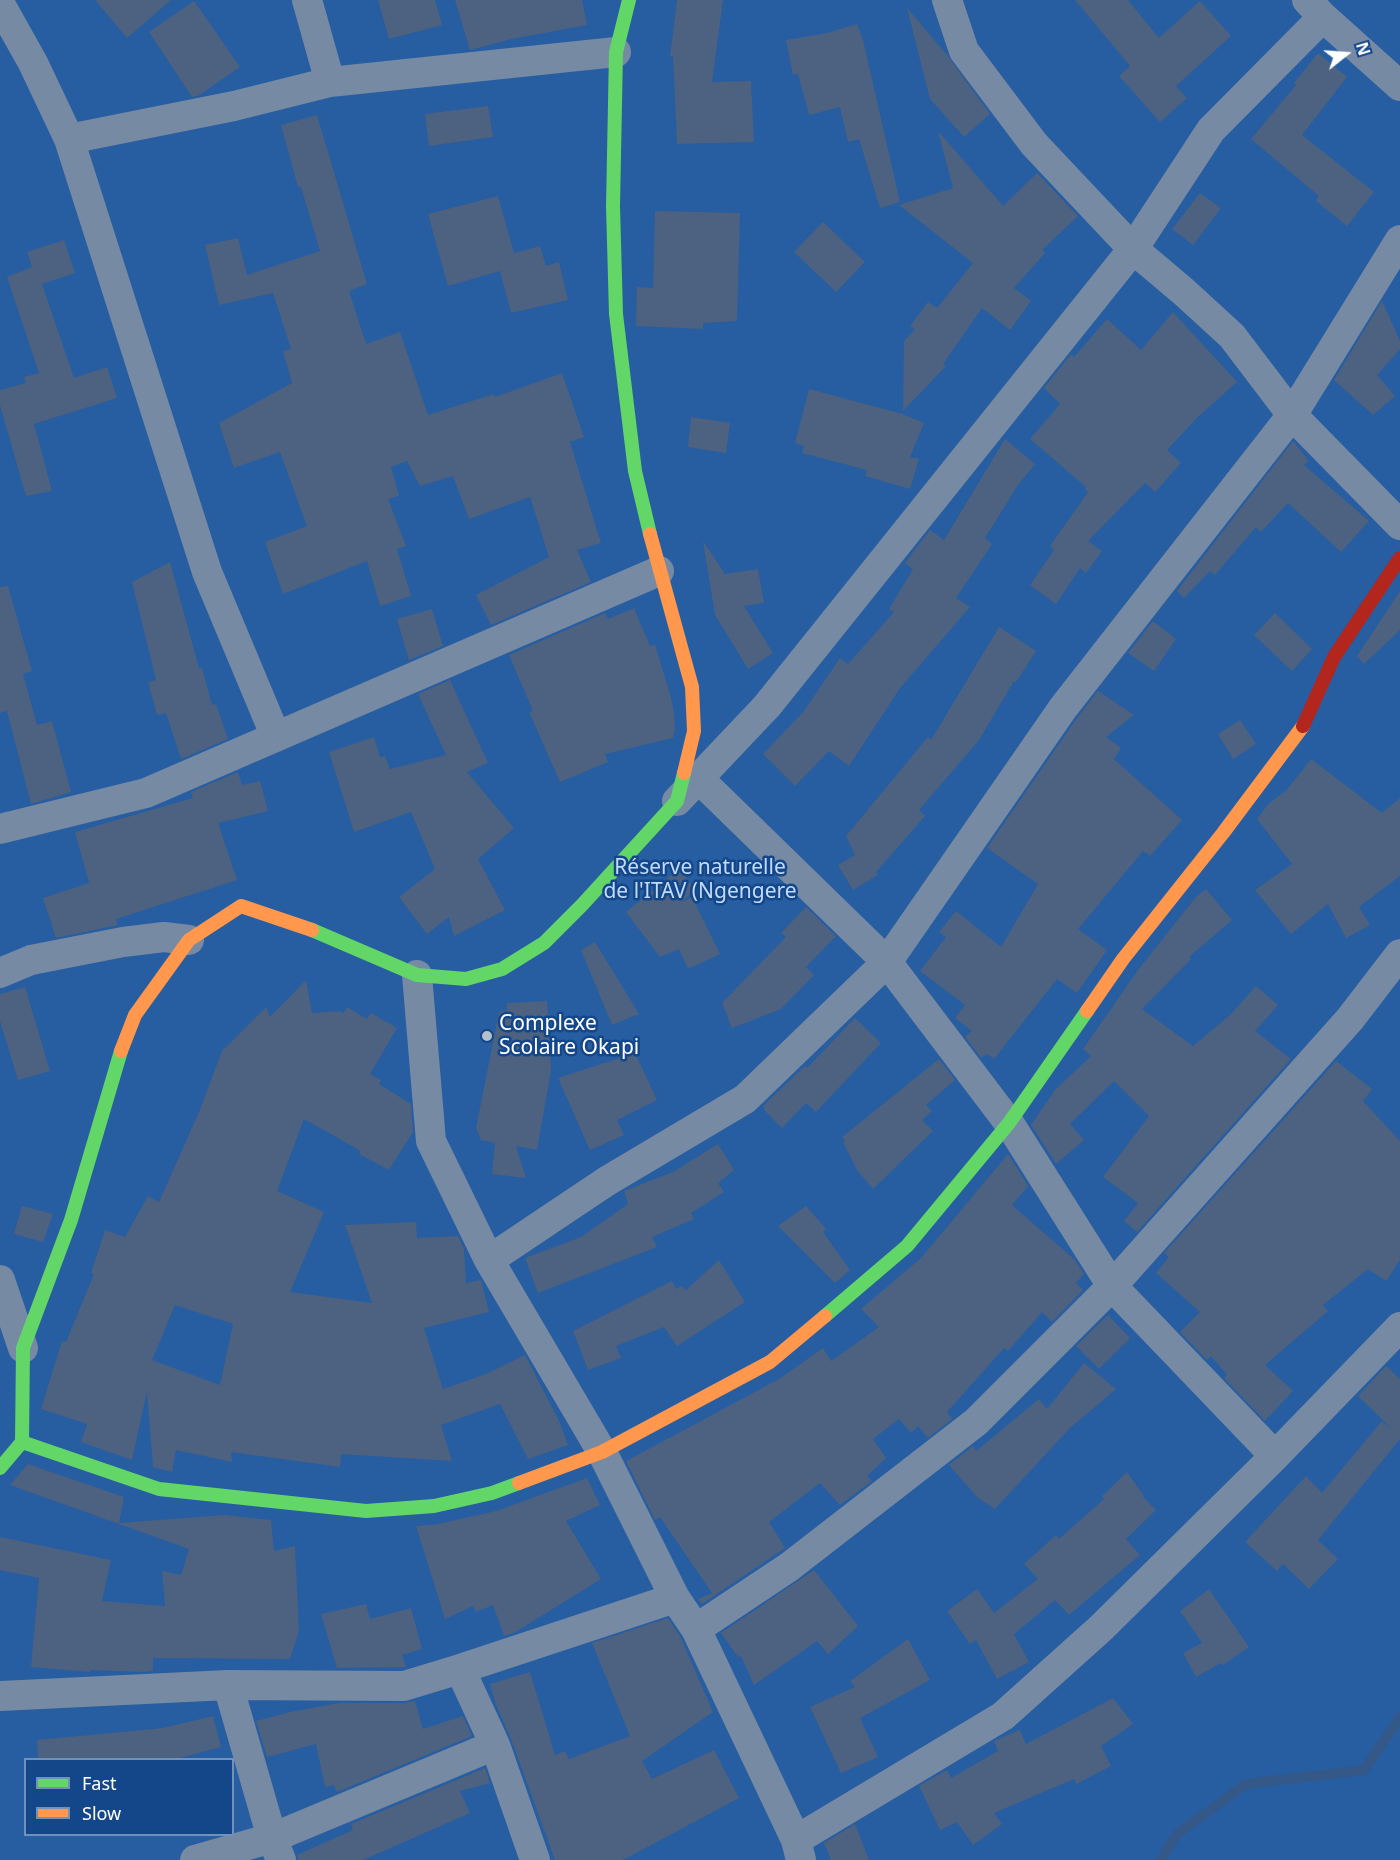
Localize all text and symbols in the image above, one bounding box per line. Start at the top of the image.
north arrow [1316,24,1376,84]
text: N [1351,39,1376,58]
park label: Réserve naturelle de l'ITAV (Ngengere [603,855,797,905]
place label: Complexe Scolaire Okapi [499,1011,639,1061]
marker: Complexe Scolaire Okapi [480,1029,494,1043]
legend [24,1758,234,1836]
text: Fast [82,1771,117,1795]
text: Slow [82,1801,121,1825]

